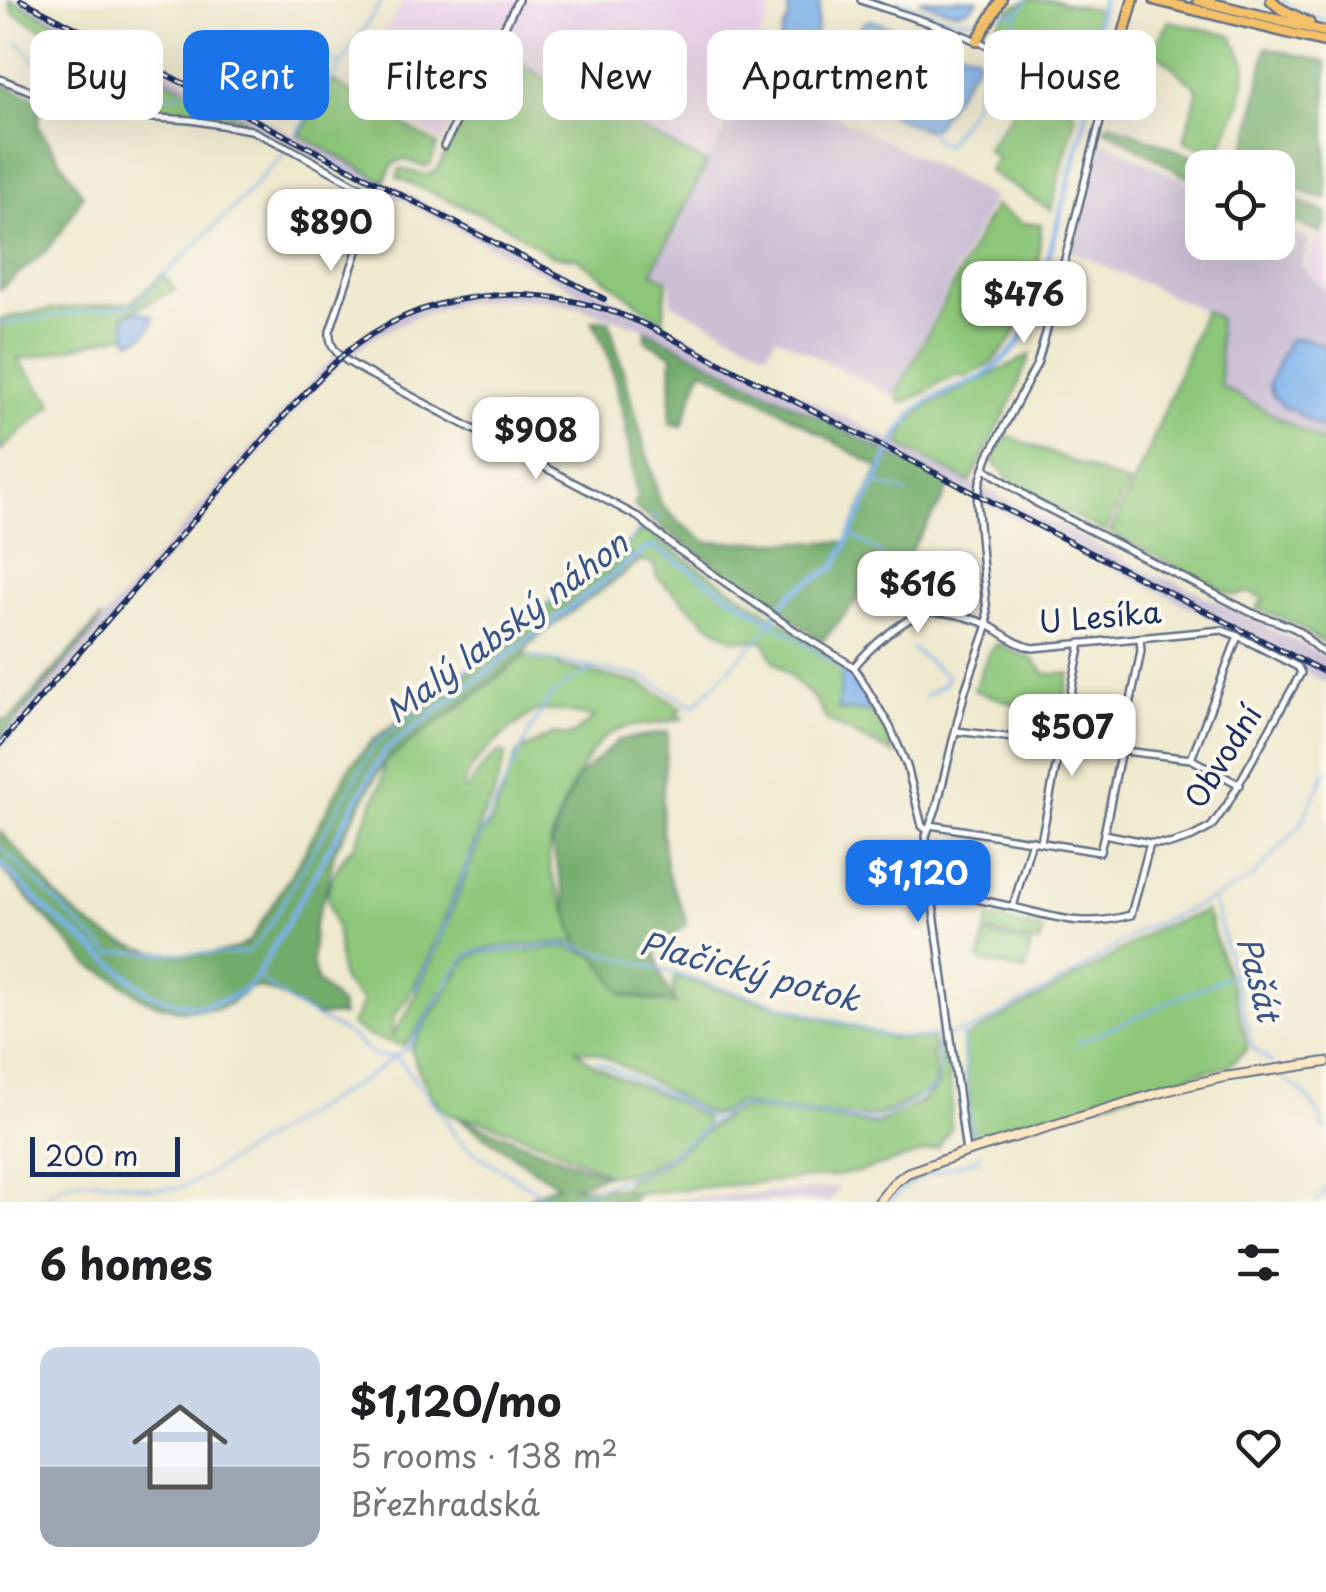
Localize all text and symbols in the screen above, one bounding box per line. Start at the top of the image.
chip: Buy [30,30,163,120]
chip: Rent [183,30,329,120]
chip: Filters [349,30,523,120]
chip: New [543,30,687,120]
chip: Apartment [707,30,964,120]
chip: House [984,30,1156,120]
map controls [1185,150,1295,260]
button: locate [1185,150,1295,260]
pin: $890 [272,189,390,274]
text: $890 [289,197,373,245]
pin: $476 [965,261,1083,346]
text: $476 [983,269,1065,317]
pin: $908 [477,397,595,482]
text: $908 [494,405,578,453]
water label: Malý labský náhon [374,518,639,734]
pin: $616 [859,551,977,636]
text: $616 [879,559,957,607]
street label: U Lesíka [1037,588,1163,643]
pin: $507 [1013,694,1131,779]
street label: Obvodní [1172,694,1272,816]
text: $507 [1031,702,1113,750]
pin: $1,120 [837,840,999,925]
text: $1,120 [868,848,969,896]
water label: Plačický potok [635,918,867,1023]
water label: Pašát [1226,931,1295,1030]
scale bar [30,1132,180,1176]
text: 200 m [45,1133,138,1176]
text: 6 homes [40,1231,213,1294]
icon: filters [1231,1235,1286,1290]
text: $1,120/mo [350,1368,561,1431]
icon: home [120,1387,240,1507]
icon: heart [1231,1420,1286,1475]
text: 5 rooms · 138 m² [350,1431,618,1479]
text: Březhradská [350,1479,540,1527]

